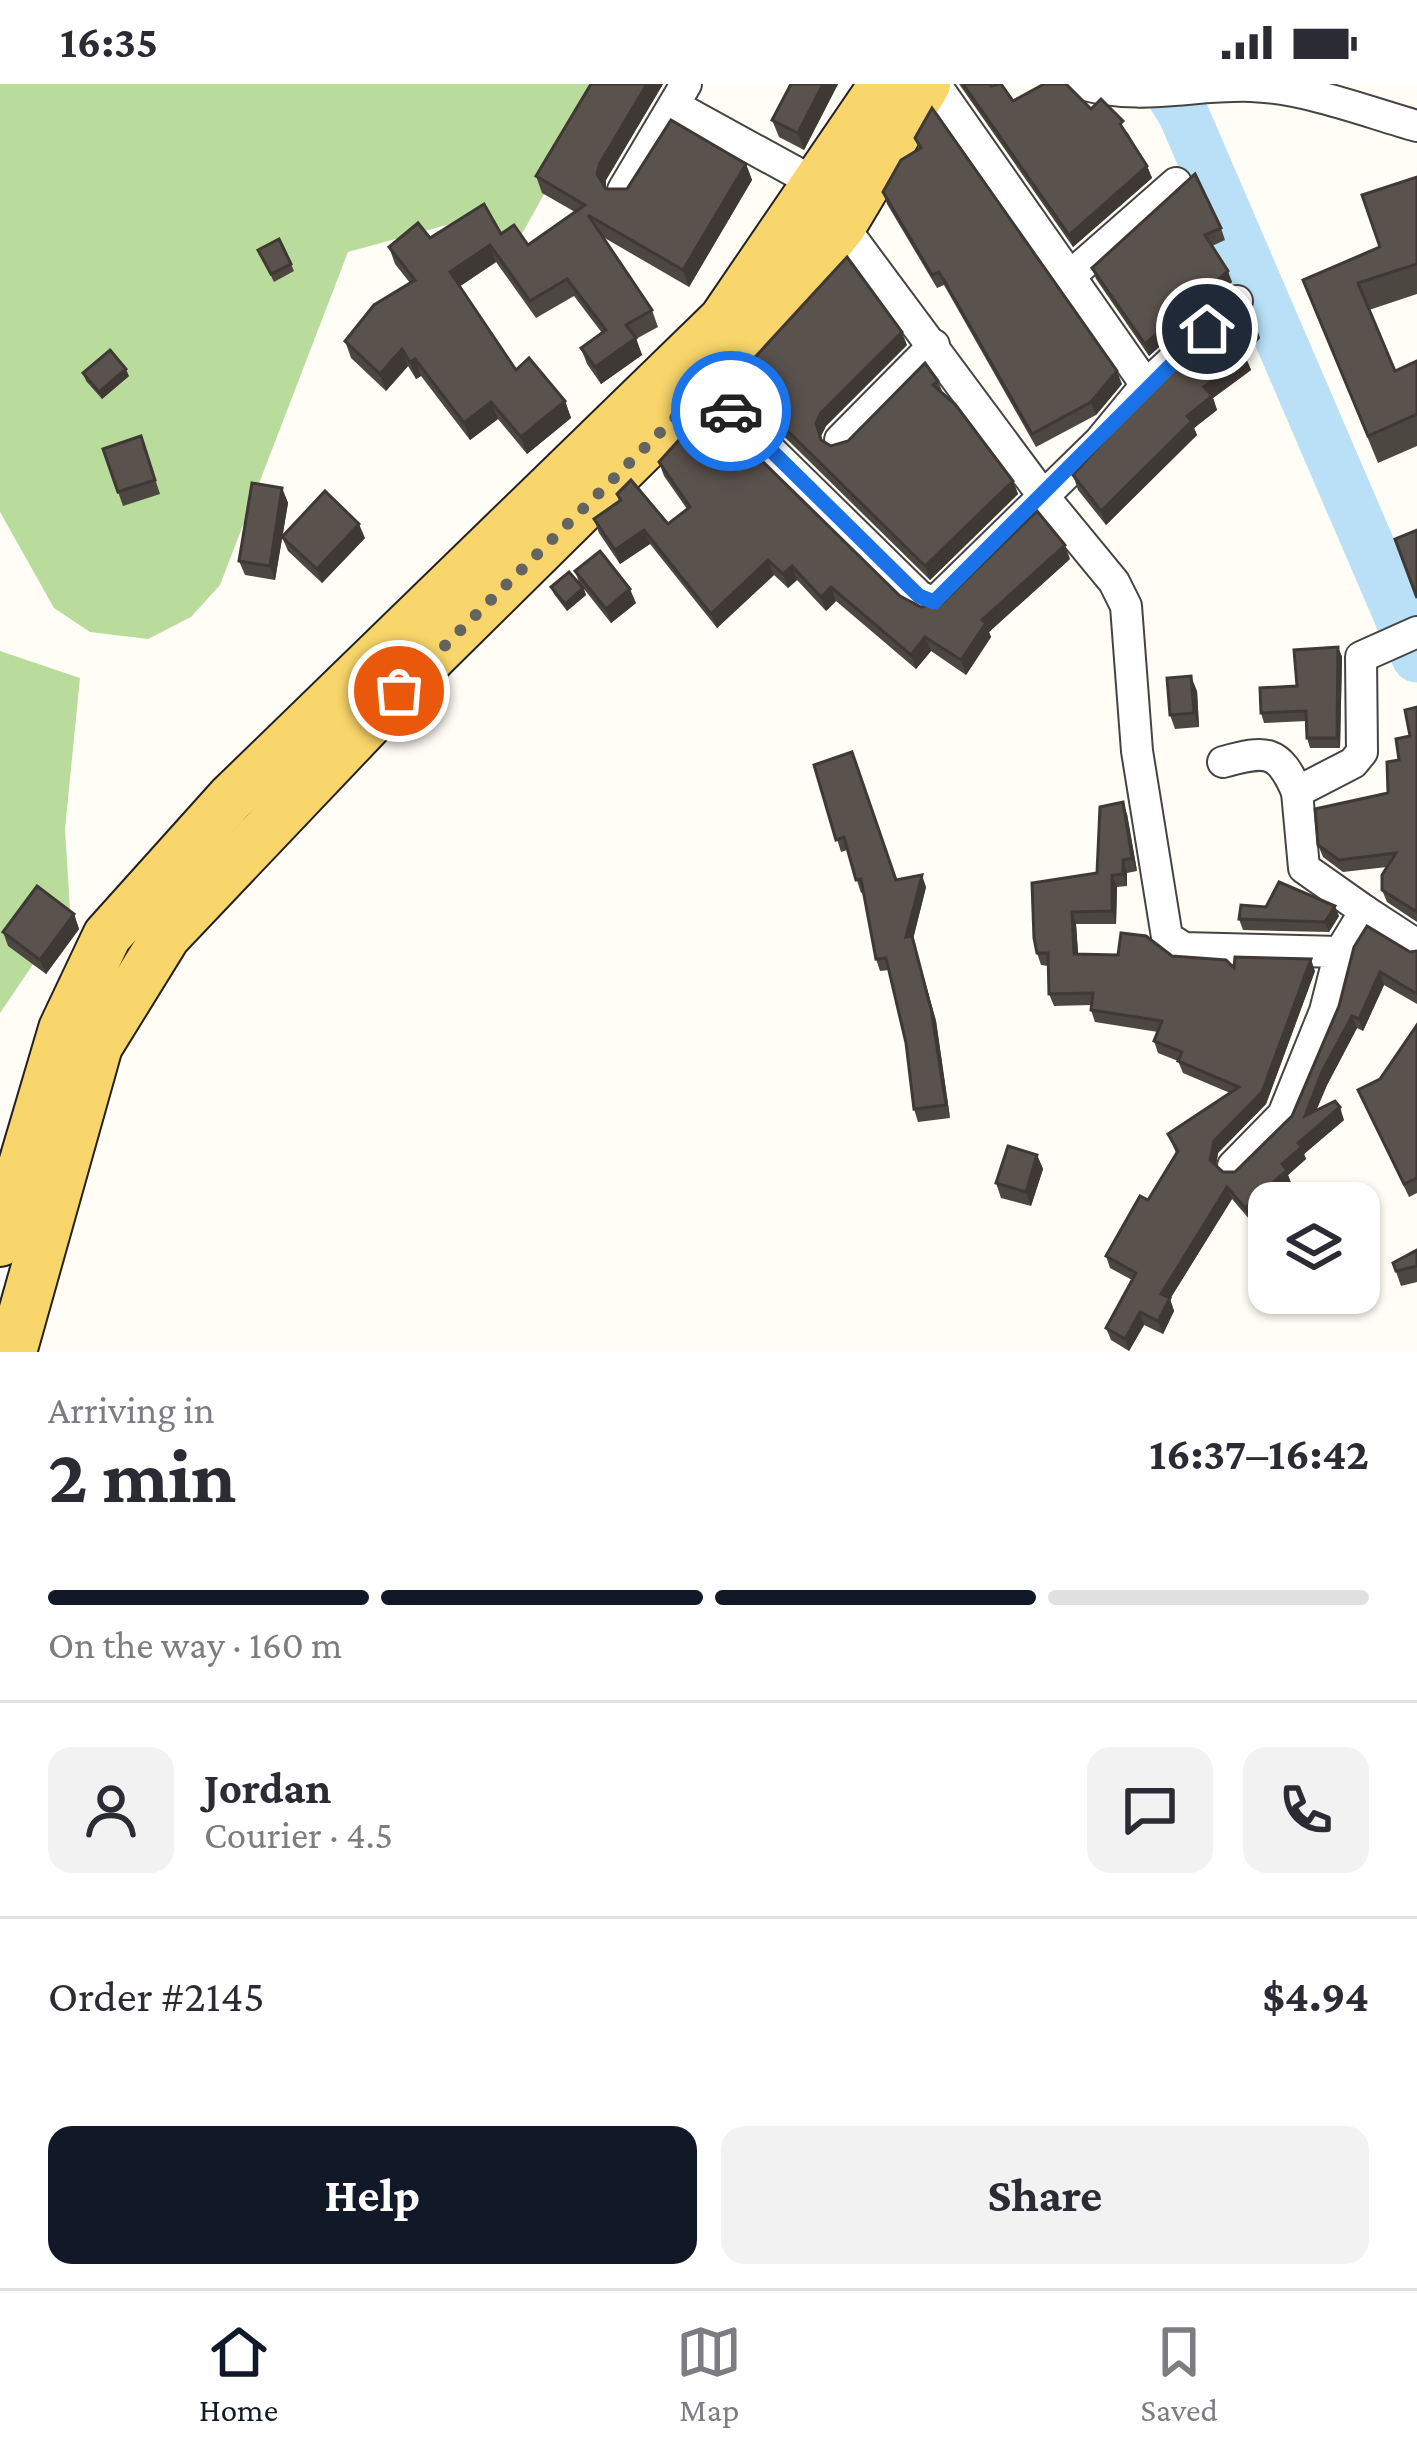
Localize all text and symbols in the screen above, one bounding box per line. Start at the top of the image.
text: 16:35 [60,17,158,67]
pin [1156,278,1258,380]
icon: home [1174,296,1240,362]
courier [671,351,791,471]
icon: car [698,378,764,444]
pin [348,640,450,742]
icon: bag [366,658,432,724]
map controls [1248,1182,1380,1314]
button: layers [1248,1182,1380,1314]
text: Arriving in [48,1388,215,1431]
text: 16:37–16:42 [1149,1429,1369,1479]
text: 2 min [48,1432,236,1519]
text: On the way · 160 m [48,1623,342,1666]
button: person [48,1747,174,1873]
button: chat [1087,1747,1213,1873]
button: phone [1243,1747,1369,1873]
text: Jordan [204,1763,331,1813]
text: Courier · 4.5 [204,1813,393,1856]
text: Order #2145 [48,1971,265,2021]
text: $4.94 [1262,1971,1369,2021]
button: Help [48,2126,697,2264]
button: Share [721,2126,1369,2264]
tab: Home [199,2319,278,2428]
tab: Map [676,2319,742,2428]
tab: Saved [1141,2319,1218,2428]

